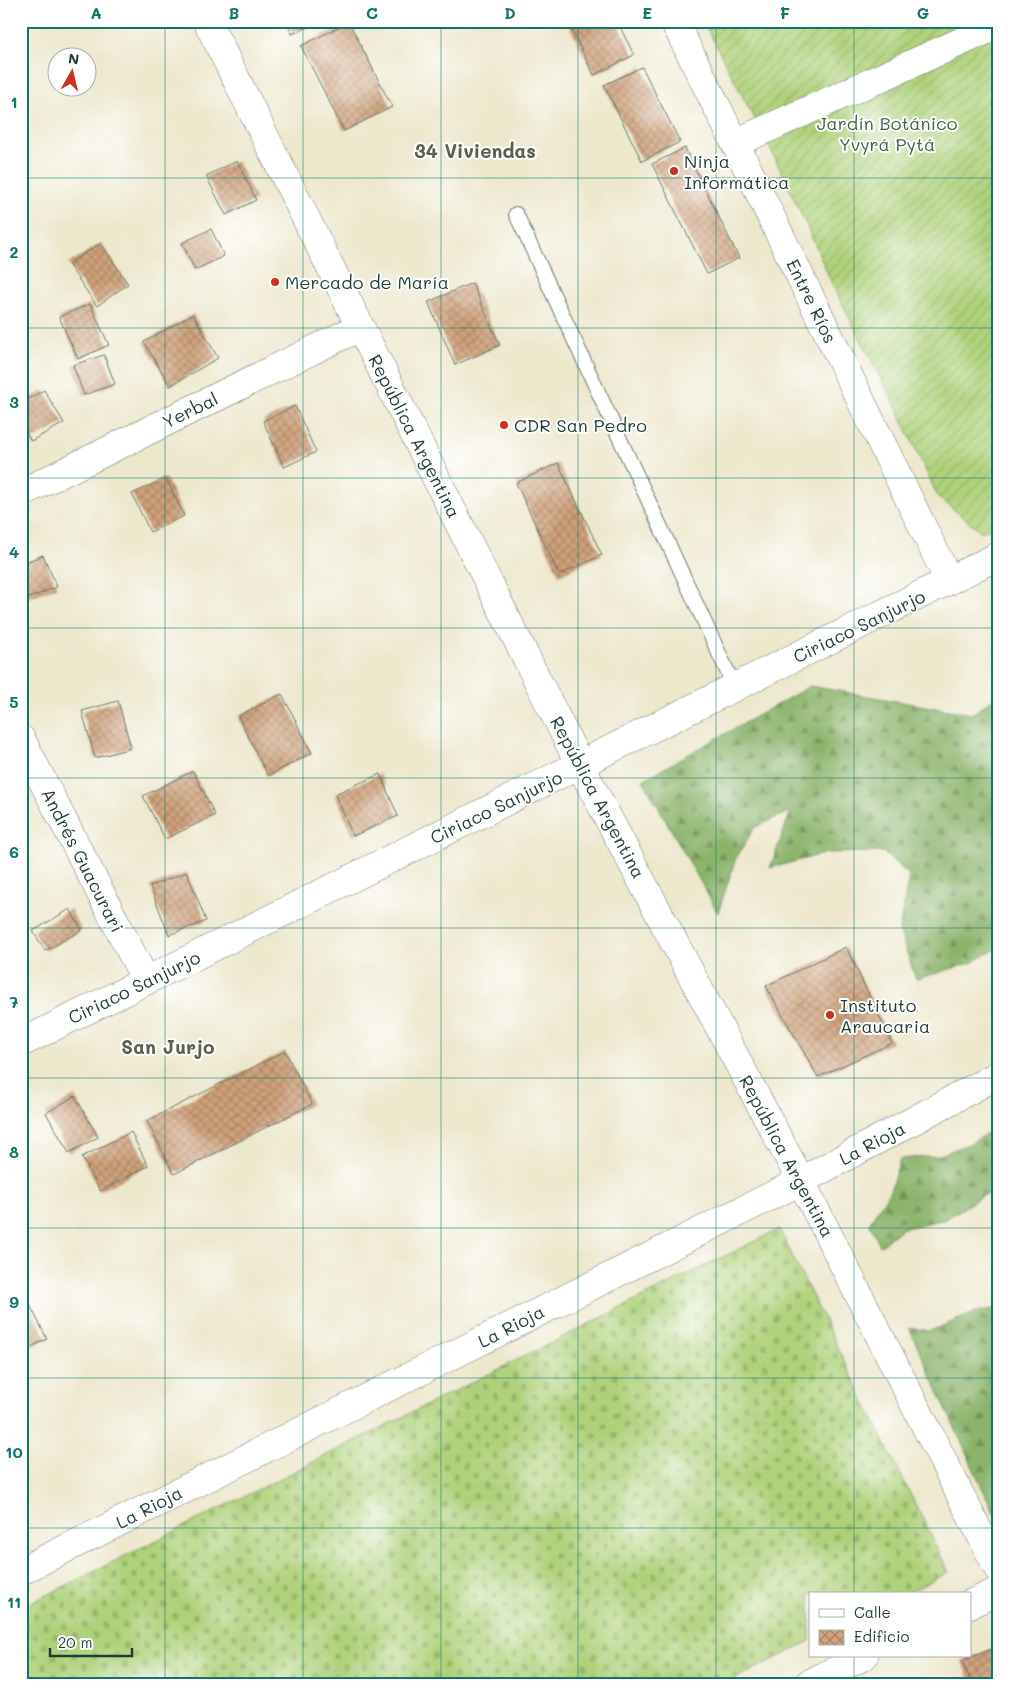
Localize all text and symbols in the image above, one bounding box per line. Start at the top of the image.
text: A [90,2,102,23]
text: B [229,2,239,23]
text: C [366,2,378,23]
text: D [504,2,516,23]
text: E [642,2,652,23]
text: F [780,2,790,23]
text: G [917,2,929,23]
north arrow [48,48,98,98]
text: N [67,48,80,69]
text: 1 [10,91,18,112]
park label: Jardín Botánico Yvyrá Pytá [817,111,958,156]
district label: 34 Viviendas [414,138,536,163]
place label: Ninja Informática [684,149,789,194]
marker: Ninja Informática [668,165,680,177]
text: 2 [10,241,19,262]
street label: Entre Ríos [781,255,843,347]
place label: Mercado de María [285,270,449,294]
marker: Mercado de María [269,276,281,288]
street label: República Argentina [363,350,467,522]
street label: Yerbal [158,386,222,434]
text: 3 [9,391,19,412]
place label: CDR San Pedro [514,413,647,437]
marker: CDR San Pedro [498,419,510,431]
text: 4 [9,541,19,562]
street label: Ciriaco Sanjurjo [789,583,929,668]
text: 5 [9,691,19,712]
street label: República Argentina [545,712,651,882]
street label: Ciriaco Sanjurjo [426,764,566,849]
street label: Andrés Guacurari [36,784,130,936]
text: 6 [9,841,19,862]
street label: Ciriaco Sanjurjo [64,944,204,1029]
text: 7 [10,991,19,1012]
place label: Instituto Araucaria [840,993,930,1038]
marker: Instituto Araucaria [824,1009,836,1021]
district label: San Jurjo [121,1034,215,1059]
street label: República Argentina [734,1071,840,1241]
street label: La Rioja [835,1116,909,1170]
text: 8 [9,1141,19,1162]
text: 9 [9,1291,19,1312]
street label: La Rioja [474,1299,548,1353]
text: 10 [5,1441,23,1462]
street label: La Rioja [112,1480,186,1534]
text: 11 [7,1591,21,1612]
legend [809,1592,972,1658]
text: Calle [854,1602,891,1622]
scale bar [50,1625,132,1657]
text: Edificio [854,1626,910,1646]
text: 20 m [58,1632,92,1652]

